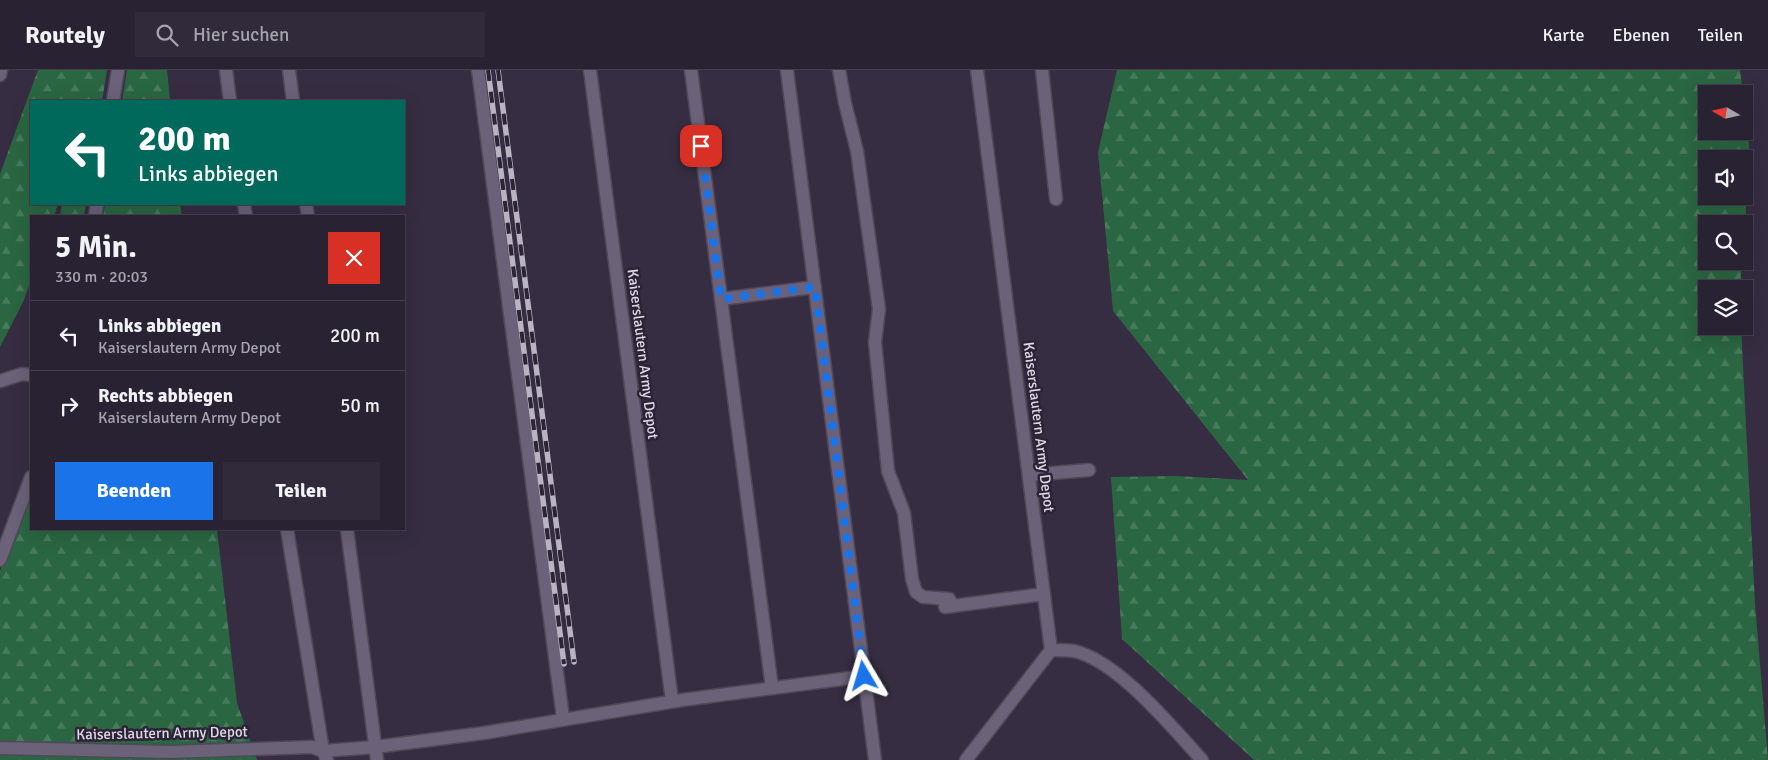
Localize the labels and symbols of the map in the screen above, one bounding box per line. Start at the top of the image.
north arrow [1698,85,1752,140]
pin [680,125,722,167]
street label: Kaiserslautern Army Depot [624,268,662,440]
street label: Kaiserslautern Army Depot [1020,341,1058,513]
position arrow [837,649,889,701]
street label: Kaiserslautern Army Depot [76,723,248,743]

